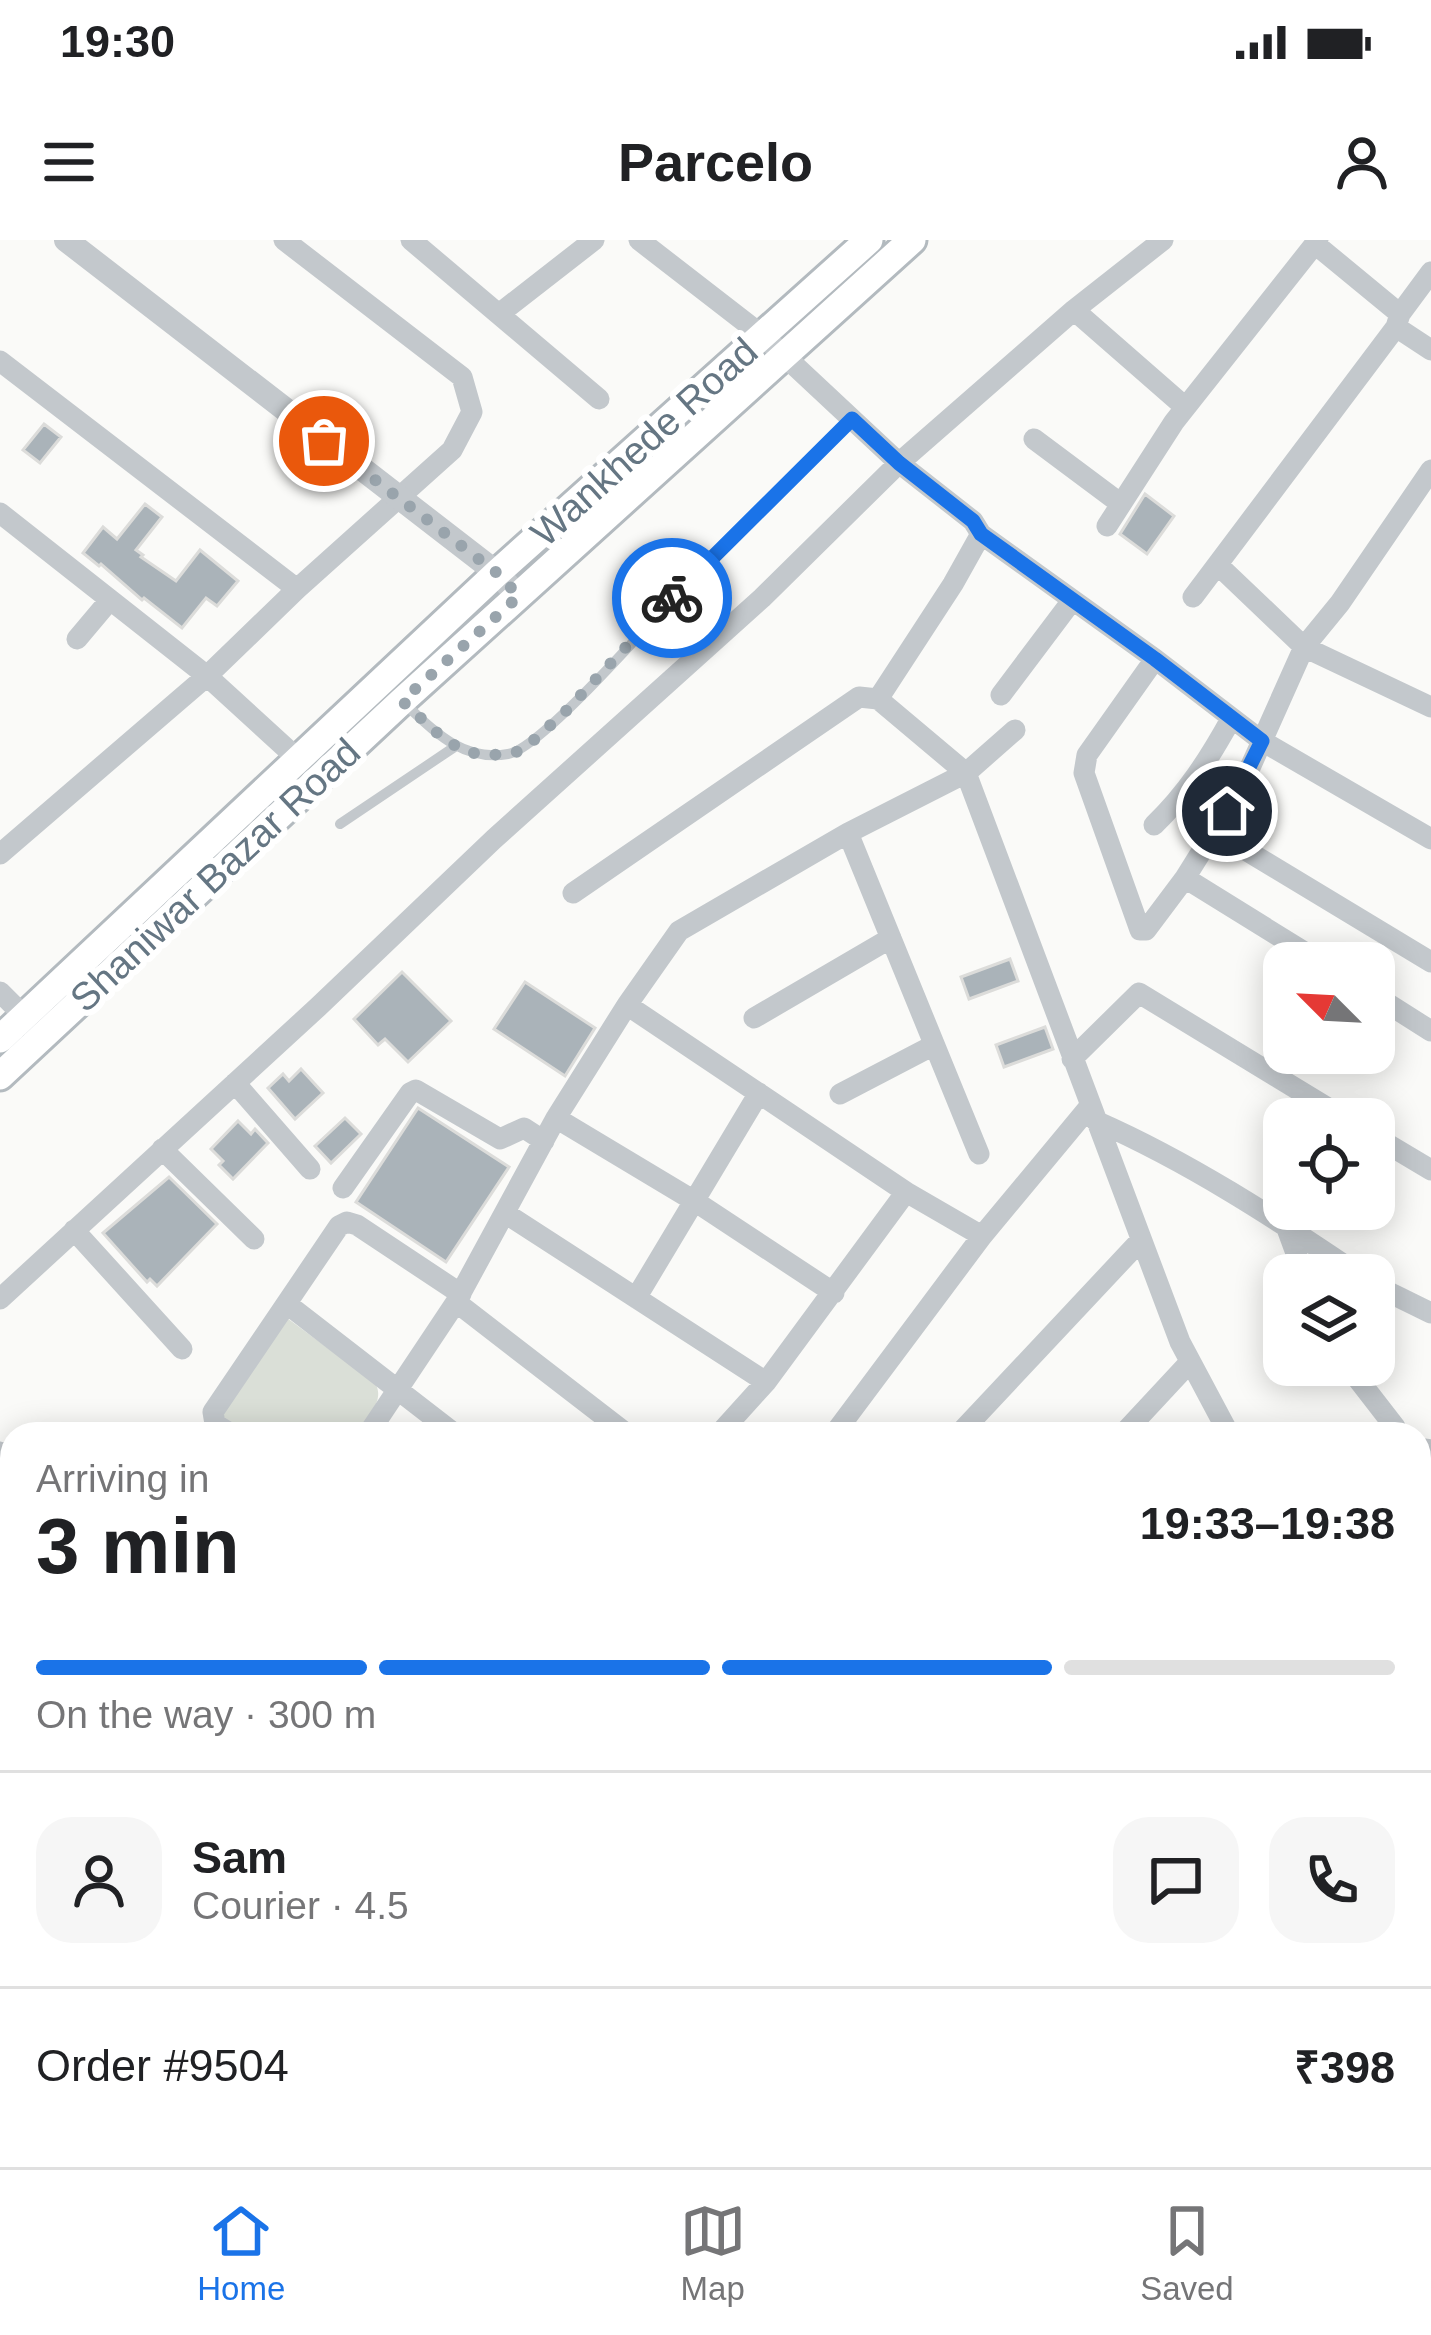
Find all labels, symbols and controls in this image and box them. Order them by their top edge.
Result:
text: 19:30 [60,16,175,67]
icon: menu [36,129,102,195]
icon: person [1329,129,1395,195]
text: Parcelo [618,132,813,192]
street label: Wankhede Road [522,329,766,555]
pin [273,390,375,492]
icon: bag [291,408,357,474]
courier [612,538,732,658]
icon: bike [639,565,705,631]
street label: Shaniwar Bazar Road [62,730,368,1020]
pin [1176,760,1278,862]
icon: home [1194,778,1260,844]
north arrow [1263,942,1395,1074]
map controls [1263,942,1395,1386]
button: locate [1263,1098,1395,1230]
button: layers [1263,1254,1395,1386]
text: Arriving in [36,1457,209,1500]
text: 19:33–19:38 [1140,1498,1395,1549]
text: 3 min [36,1502,240,1590]
text: On the way · 300 m [36,1693,376,1736]
button: person [36,1817,162,1943]
button: chat [1113,1817,1239,1943]
button: phone [1269,1817,1395,1943]
text: Sam [192,1832,287,1883]
text: Courier · 4.5 [192,1884,409,1927]
text: Order #9504 [36,2040,289,2091]
text: ₹398 [1294,2042,1395,2093]
tab: Home [197,2198,285,2308]
tab: Map [680,2198,746,2308]
tab: Saved [1140,2198,1234,2308]

